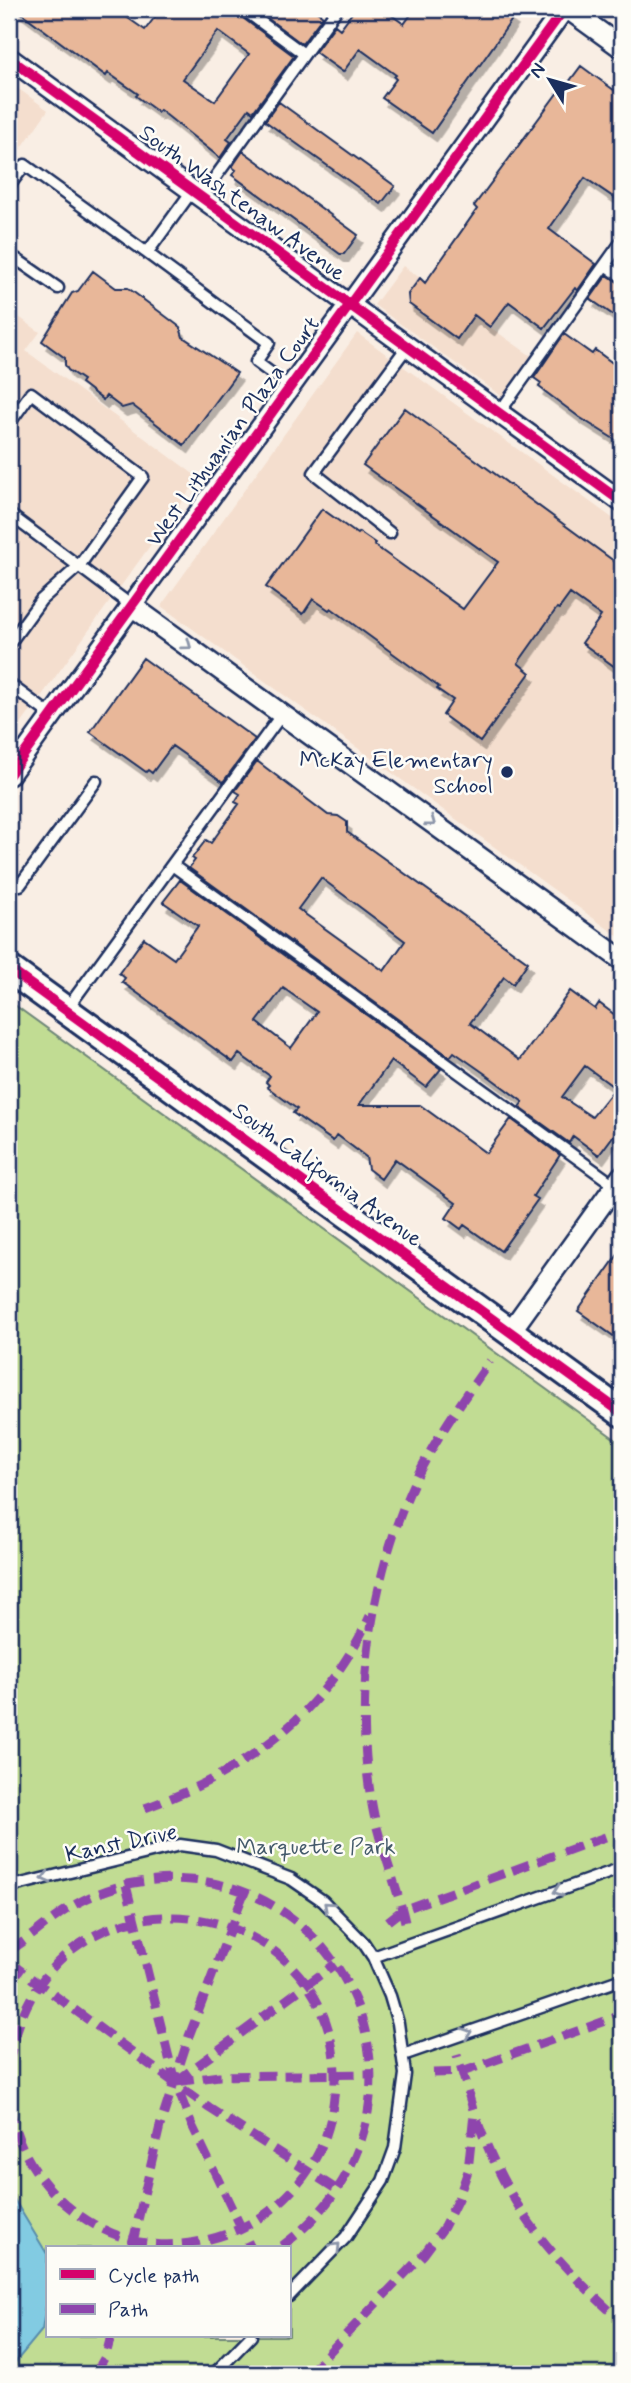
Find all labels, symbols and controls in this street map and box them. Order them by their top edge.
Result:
north arrow [516,46,586,116]
text: N [524,58,551,83]
street label: South Washtenaw Avenue [132,118,351,289]
street label: West Lithuanian Plaza Court [140,311,327,553]
one-way arrow [179,637,192,650]
place label: McKay Elementary School [299,746,493,802]
marker: McKay Elementary School [499,764,515,780]
one-way arrow [423,814,436,826]
street label: South California Avenue [225,1097,428,1256]
street label: Kanst Drive [63,1817,180,1870]
park label: Marquette Park [236,1833,396,1863]
one-way arrow [40,1870,52,1884]
one-way arrow [552,1883,565,1897]
one-way arrow [323,1902,336,1915]
one-way arrow [461,2027,473,2041]
one-way arrow [328,2242,341,2255]
legend [46,2246,290,2338]
text: Cycle path [108,2262,199,2290]
text: Path [108,2296,148,2324]

